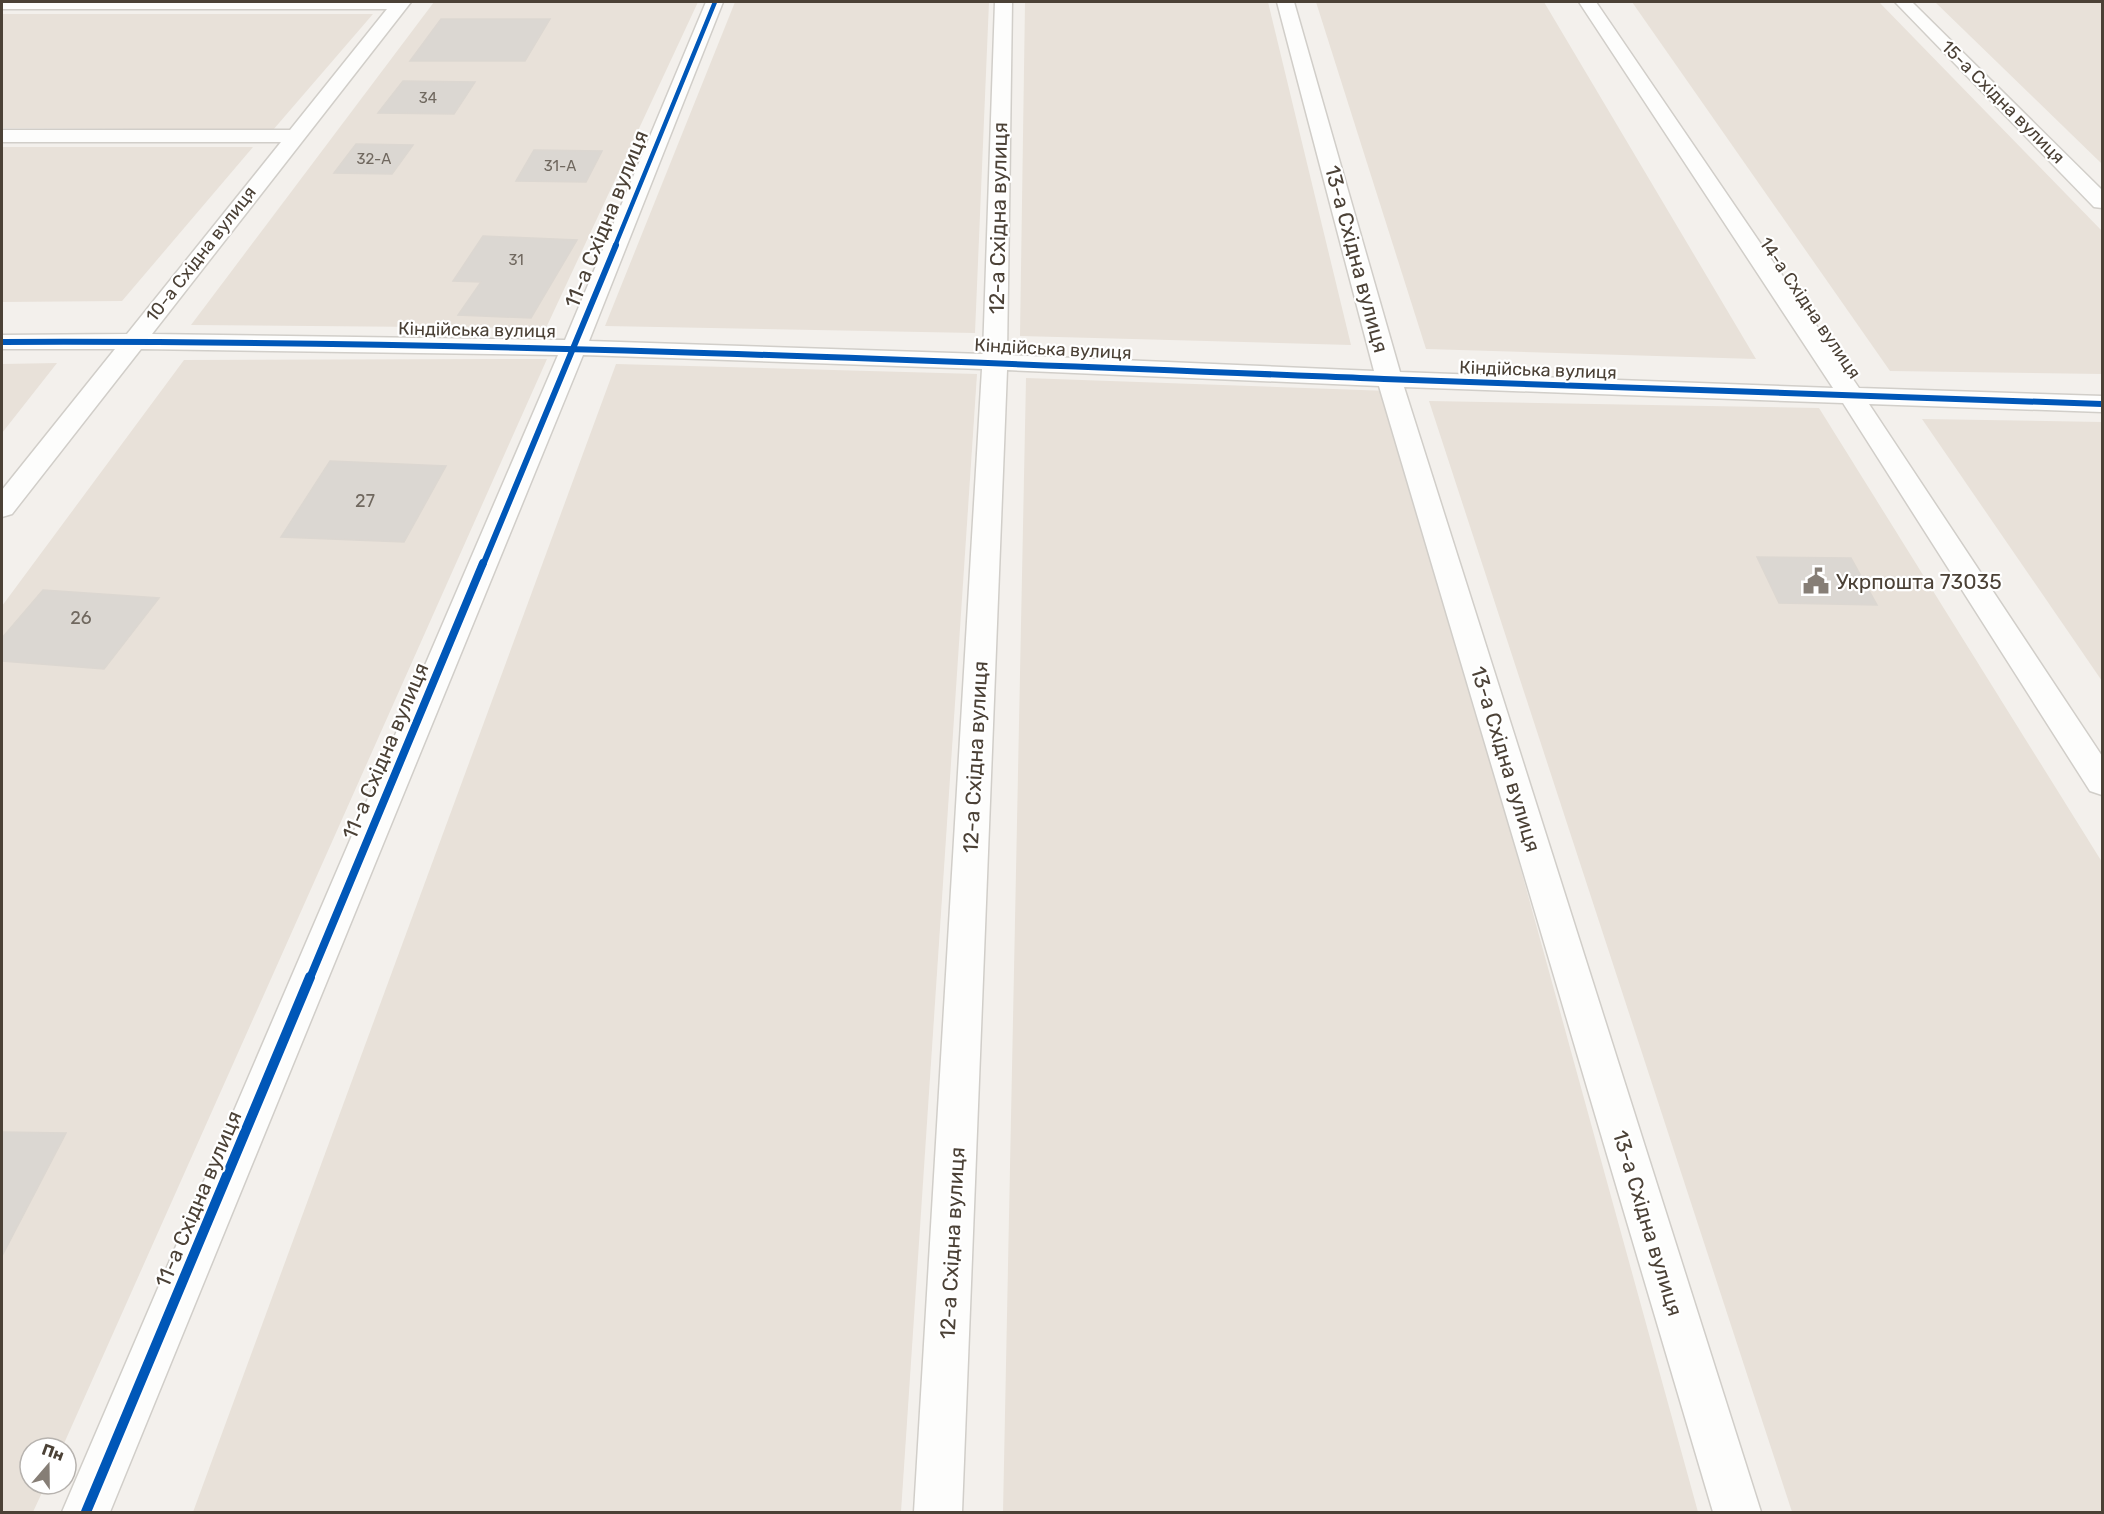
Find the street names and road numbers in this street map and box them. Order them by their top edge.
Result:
street label: 15-а Східна вулиця [1937,36,2069,168]
street label: 12-а Східна вулиця [984,122,1012,314]
street label: 11-а Східна вулиця [559,127,653,311]
street label: 13-а Східна вулиця [1320,163,1394,355]
street label: 10-а Східна вулиця [141,182,261,326]
street label: 14-а Східна вулиця [1755,233,1865,383]
street label: Кіндійська вулиця [398,318,556,342]
street label: Кіндійська вулиця [974,334,1132,364]
street label: Кіндійська вулиця [1459,356,1617,384]
street label: 11-а Східна вулиця [336,659,434,843]
street label: 12-а Східна вулиця [957,660,993,854]
street label: 13-а Східна вулиця [1466,663,1546,855]
street label: 11-а Східна вулиця [149,1107,247,1291]
street label: 13-а Східна вулиця [1608,1127,1688,1319]
street label: 12-а Східна вулиця [934,1146,970,1340]

